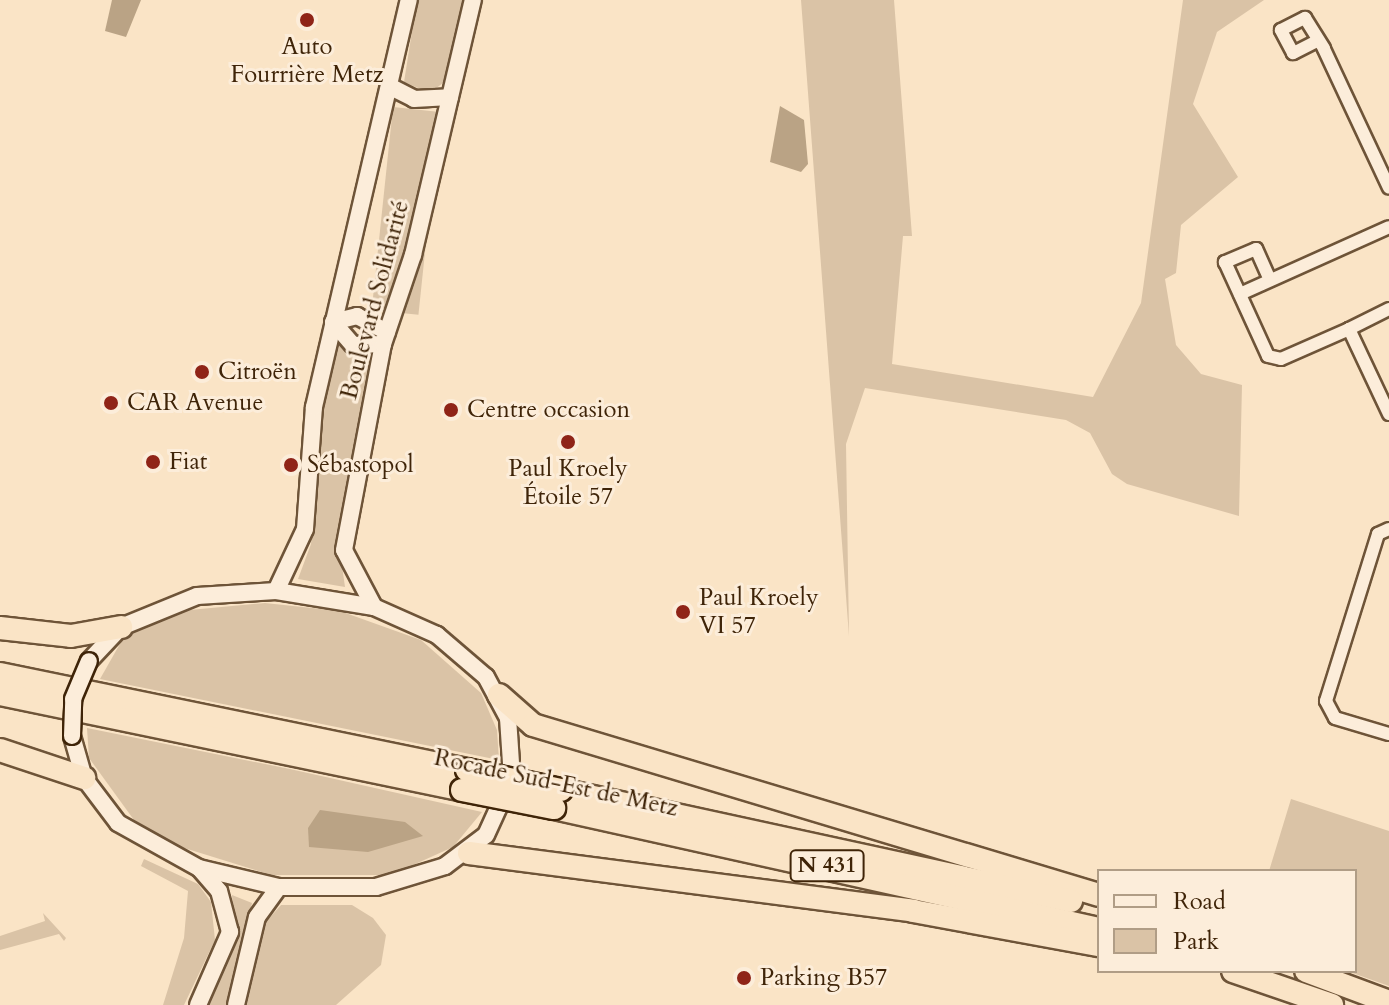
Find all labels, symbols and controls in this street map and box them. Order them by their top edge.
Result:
marker: Auto Fourrière Metz [298,11,316,29]
place label: Auto Fourrière Metz [231,33,383,89]
street label: Boulevard Solidarité [335,197,415,403]
place label: Citroën [218,358,297,386]
marker: Citroën [193,363,211,381]
place label: CAR Avenue [127,389,263,417]
marker: CAR Avenue [102,394,120,412]
place label: Centre occasion [467,396,630,424]
marker: Centre occasion [442,401,460,419]
marker: Paul Kroely Étoile 57 [559,433,577,451]
place label: Fiat [169,448,207,476]
place label: Sébastopol [307,451,414,479]
marker: Fiat [144,453,162,471]
place label: Paul Kroely Étoile 57 [508,455,628,511]
marker: Sébastopol [282,456,300,474]
place label: Paul Kroely VI 57 [699,584,819,640]
marker: Paul Kroely VI 57 [674,603,692,621]
street label: Rocade Sud-Est de Metz [431,743,681,823]
road number: N 431 [789,848,865,884]
legend [1097,869,1357,973]
text: Road [1173,885,1226,918]
text: Park [1173,925,1219,958]
place label: Parking B57 [760,964,887,992]
marker: Parking B57 [735,969,753,987]

